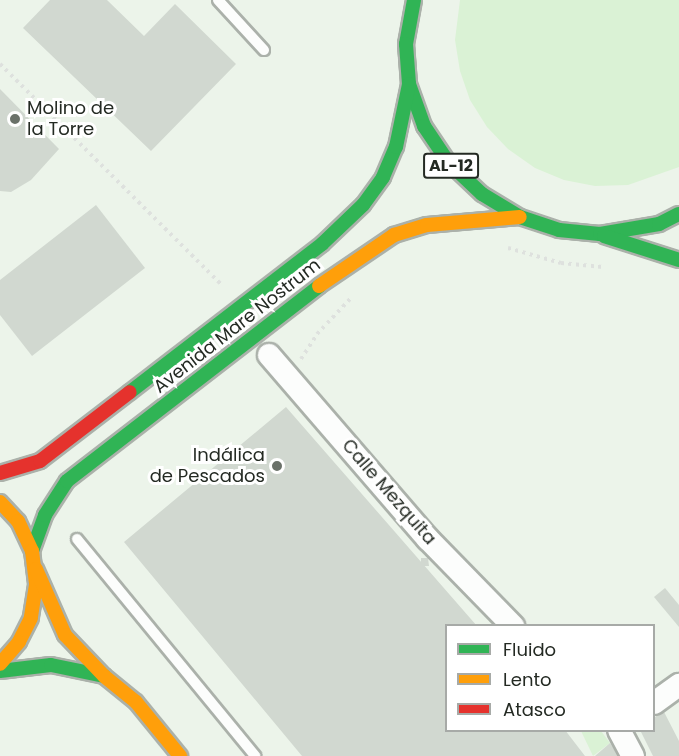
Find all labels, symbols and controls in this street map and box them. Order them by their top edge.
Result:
place label: Molino de la Torre [27,98,114,140]
marker: Molino de la Torre [8,112,22,126]
road number: AL-12 [422,153,480,179]
street label: Avenida Mare Nostrum [149,254,325,398]
street label: Calle Mezquita [337,435,441,549]
place label: Indálica de Pescados [150,445,265,488]
marker: Indálica de Pescados [270,459,284,473]
legend [445,624,655,732]
text: Fluido [503,637,556,662]
text: Lento [503,667,552,692]
text: Atasco [503,697,566,722]

